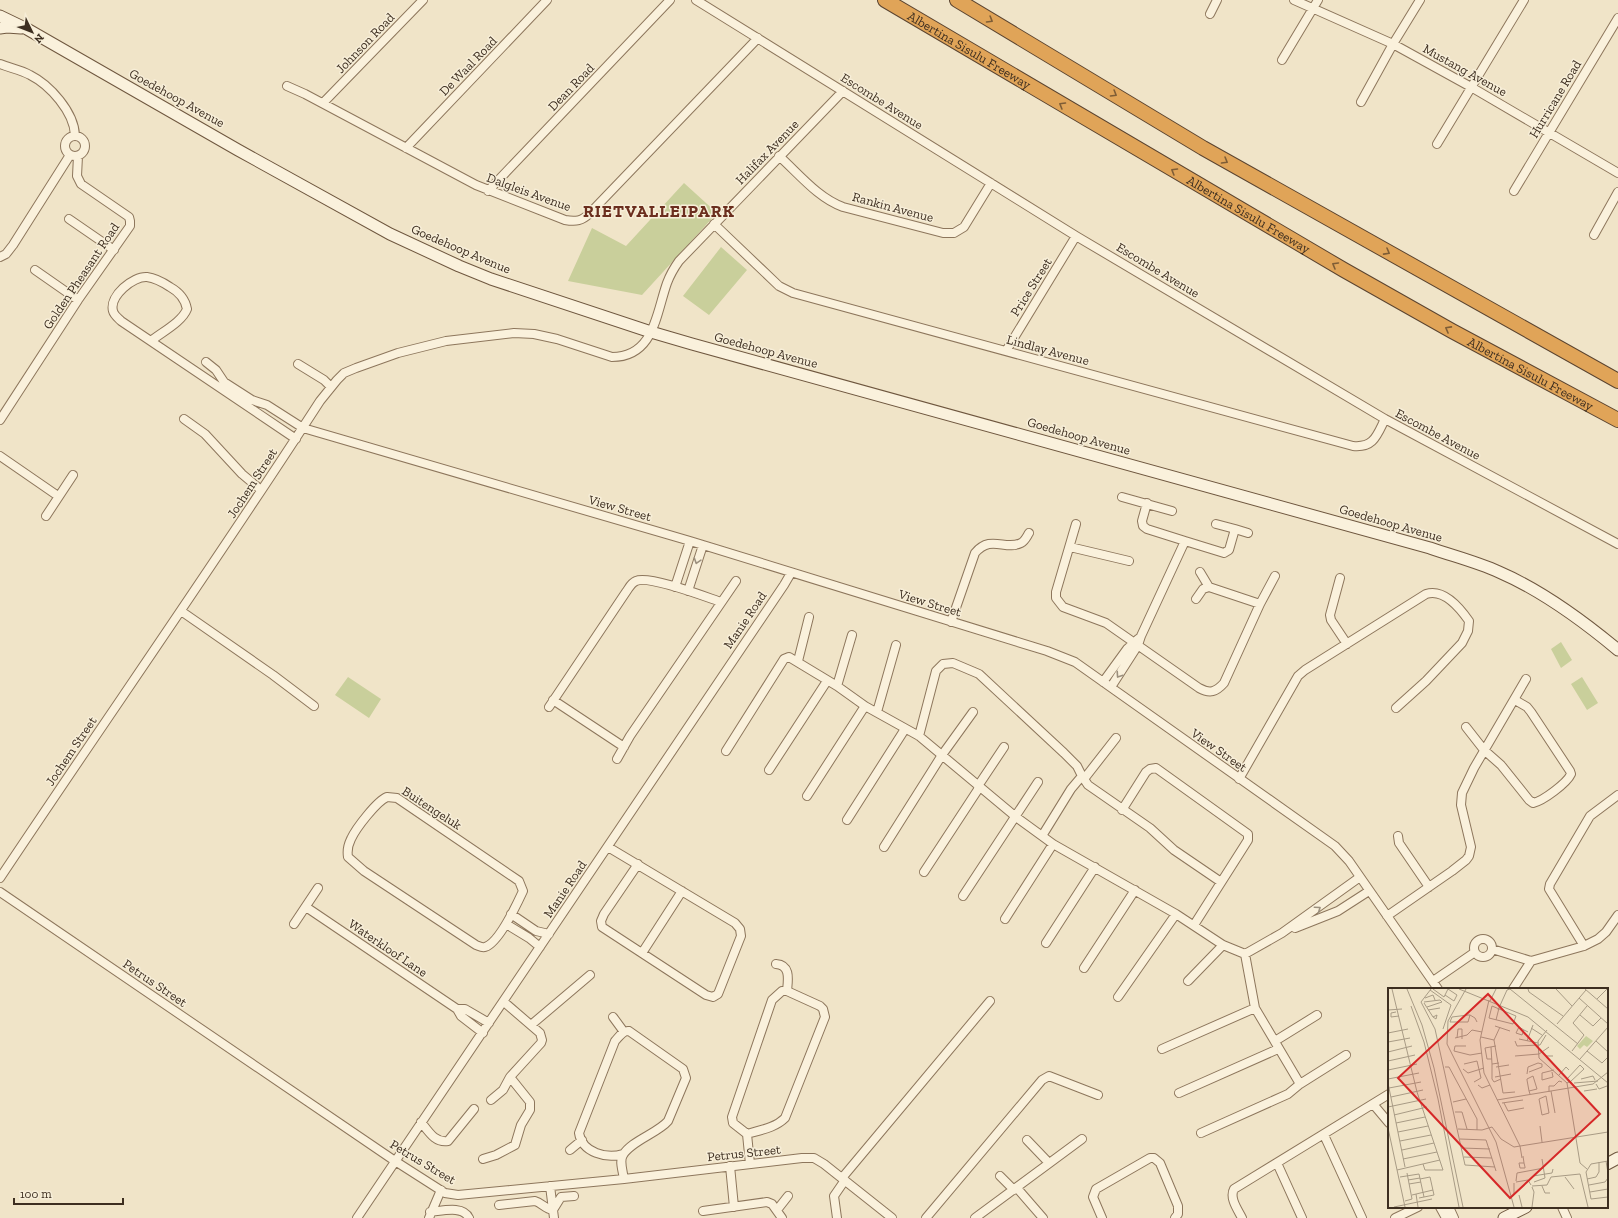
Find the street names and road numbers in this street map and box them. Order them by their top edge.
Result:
street label: Albertina Sisulu Freeway [905,8,1034,92]
street label: Johnson Road [333,10,397,76]
street label: De Waal Road [436,33,500,99]
street label: Mustang Avenue [1420,41,1510,99]
street label: Hurricane Road [1526,57,1584,141]
street label: Dean Road [545,60,597,114]
street label: Goedehoop Avenue [127,66,227,130]
street label: Escombe Avenue [838,70,926,132]
street label: Halifax Avenue [732,117,802,187]
street label: Dalgleis Avenue [485,170,573,214]
street label: Albertina Sisulu Freeway [1184,172,1313,256]
street label: Rankin Avenue [851,189,935,225]
street label: Golden Pheasant Road [40,220,122,332]
street label: Goedehoop Avenue [409,221,513,277]
street label: Escombe Avenue [1114,239,1202,301]
street label: Price Street [1007,255,1055,319]
street label: Goedehoop Avenue [713,329,819,371]
street label: Lindlay Avenue [1005,332,1091,368]
street label: Albertina Sisulu Freeway [1465,333,1597,413]
street label: Escombe Avenue [1393,405,1483,463]
street label: Goedehoop Avenue [1026,414,1132,458]
street label: Jochem Street [224,445,280,521]
street label: View Street [586,492,653,524]
street label: Goedehoop Avenue [1338,501,1444,545]
street label: View Street [896,586,963,620]
street label: Manie Road [720,589,770,651]
street label: Jochem Street [42,713,100,788]
street label: View Street [1187,725,1250,775]
street label: Buitengeluk [399,783,465,833]
street label: Manie Road [540,858,590,920]
street label: Waterkloof Lane [346,916,430,980]
street label: Petrus Street [120,956,190,1010]
street label: Petrus Street [388,1137,459,1188]
street label: Petrus Street [707,1142,782,1164]

